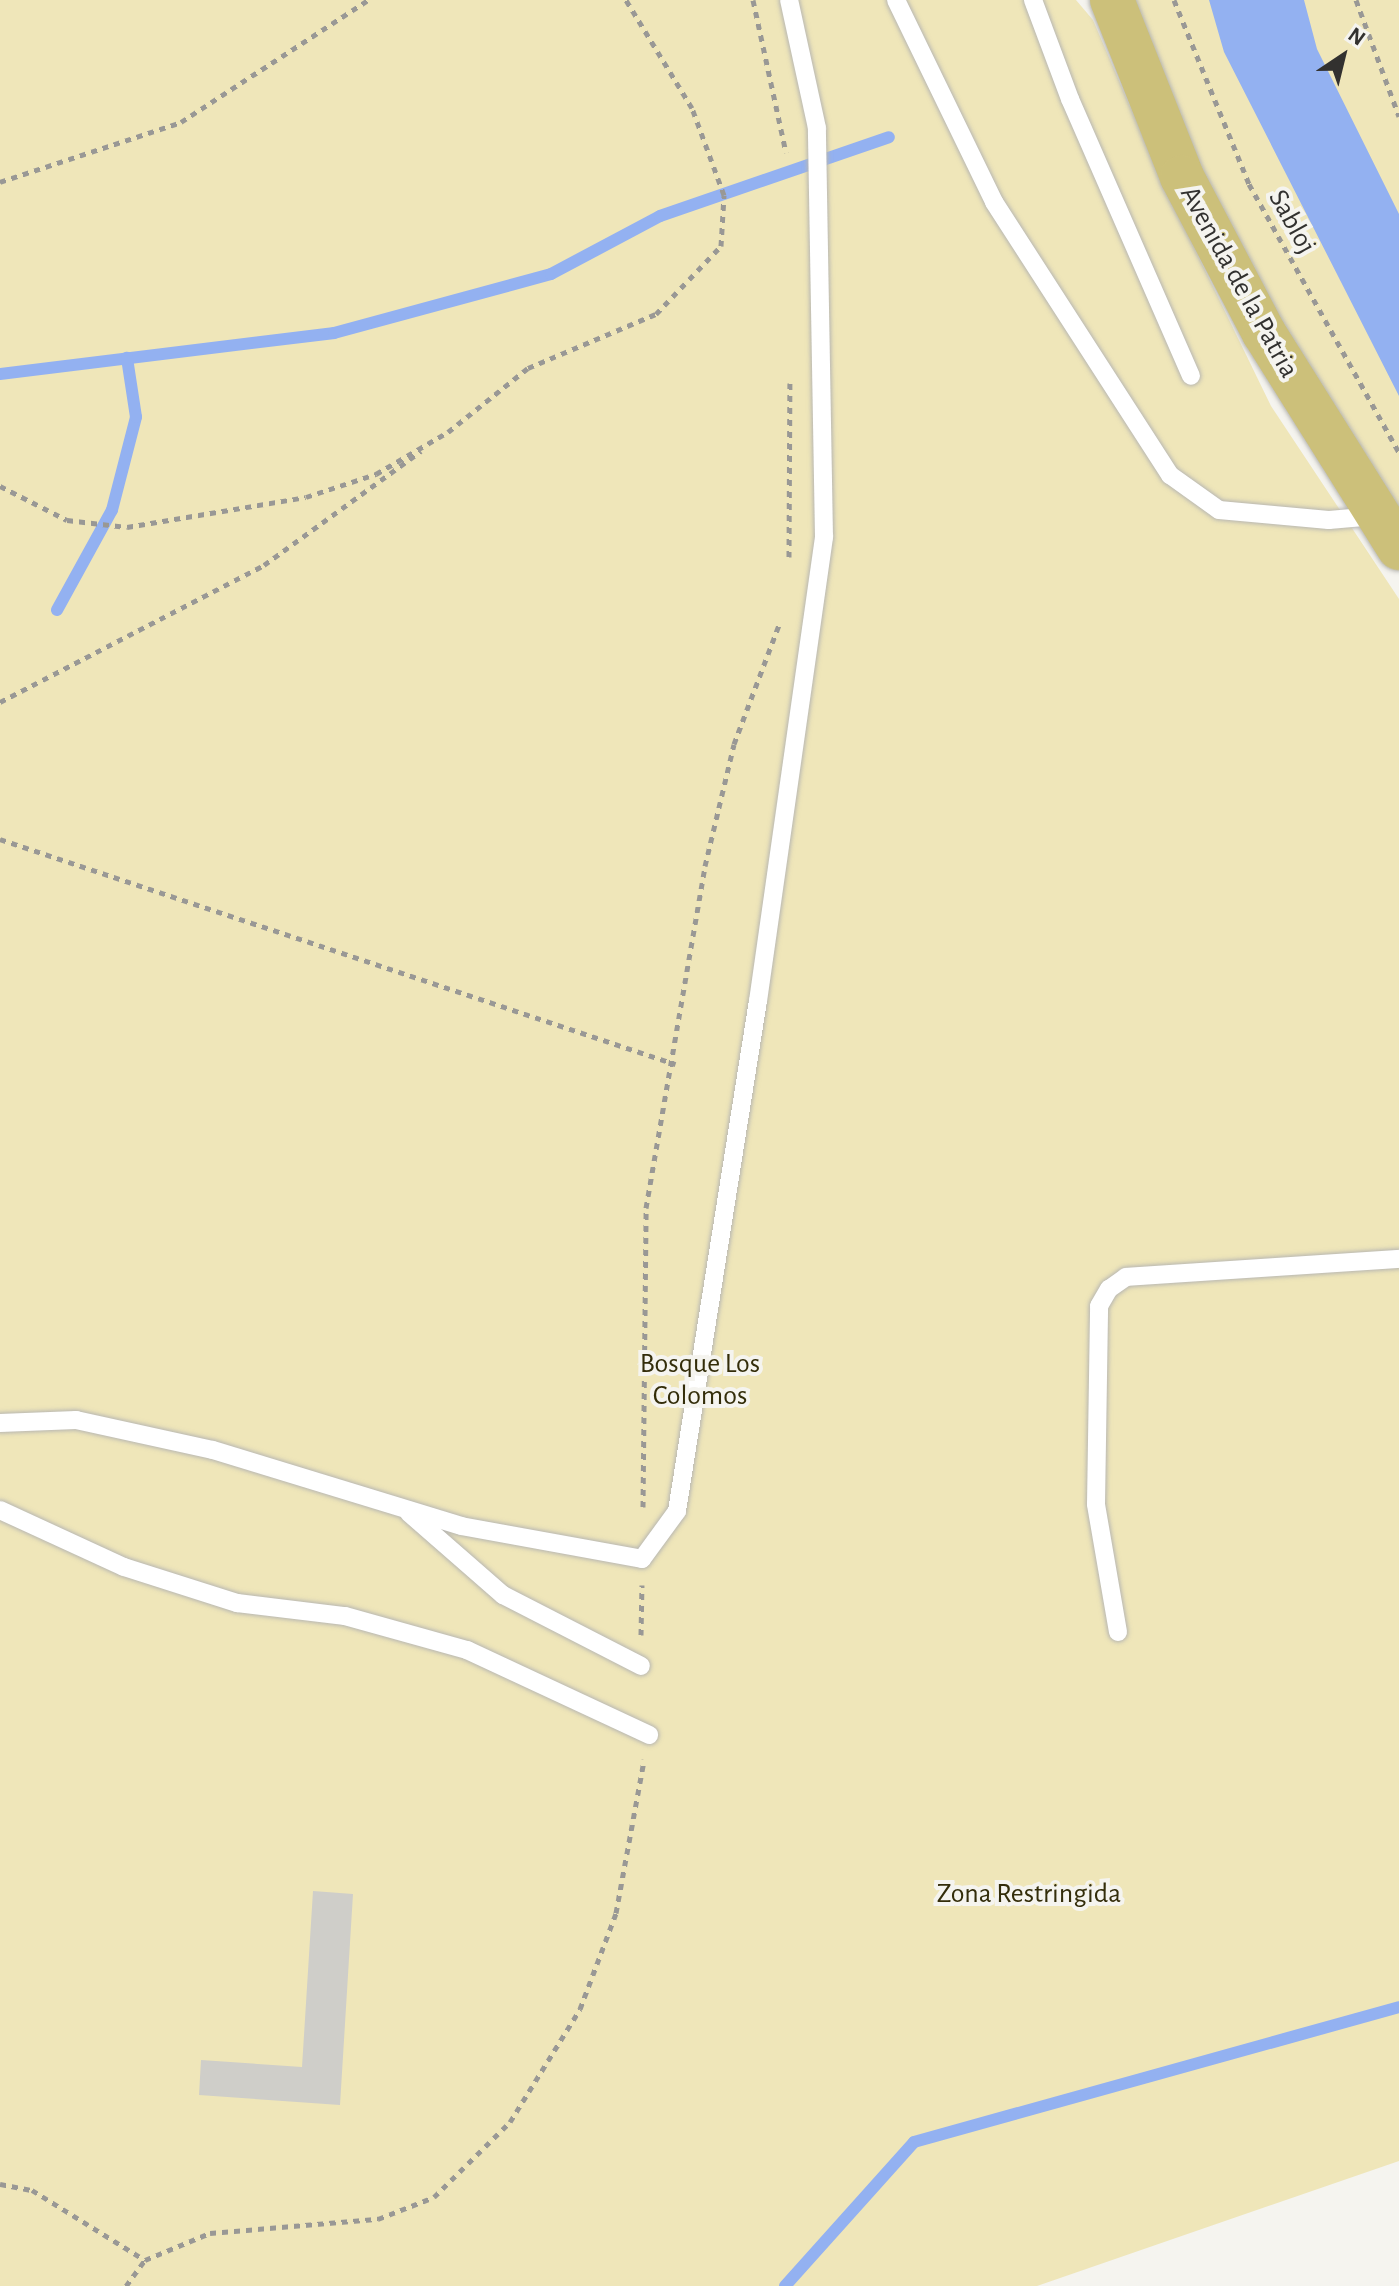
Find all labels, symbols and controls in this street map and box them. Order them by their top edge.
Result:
north arrow [1303,16,1383,96]
text: N [1344,23,1369,50]
street label: Avenida de la Patria [1172,180,1306,384]
street label: Sabloj [1261,184,1323,260]
park label: Bosque Los Colomos [640,1347,760,1413]
park label: Zona Restringida [937,1877,1121,1911]

